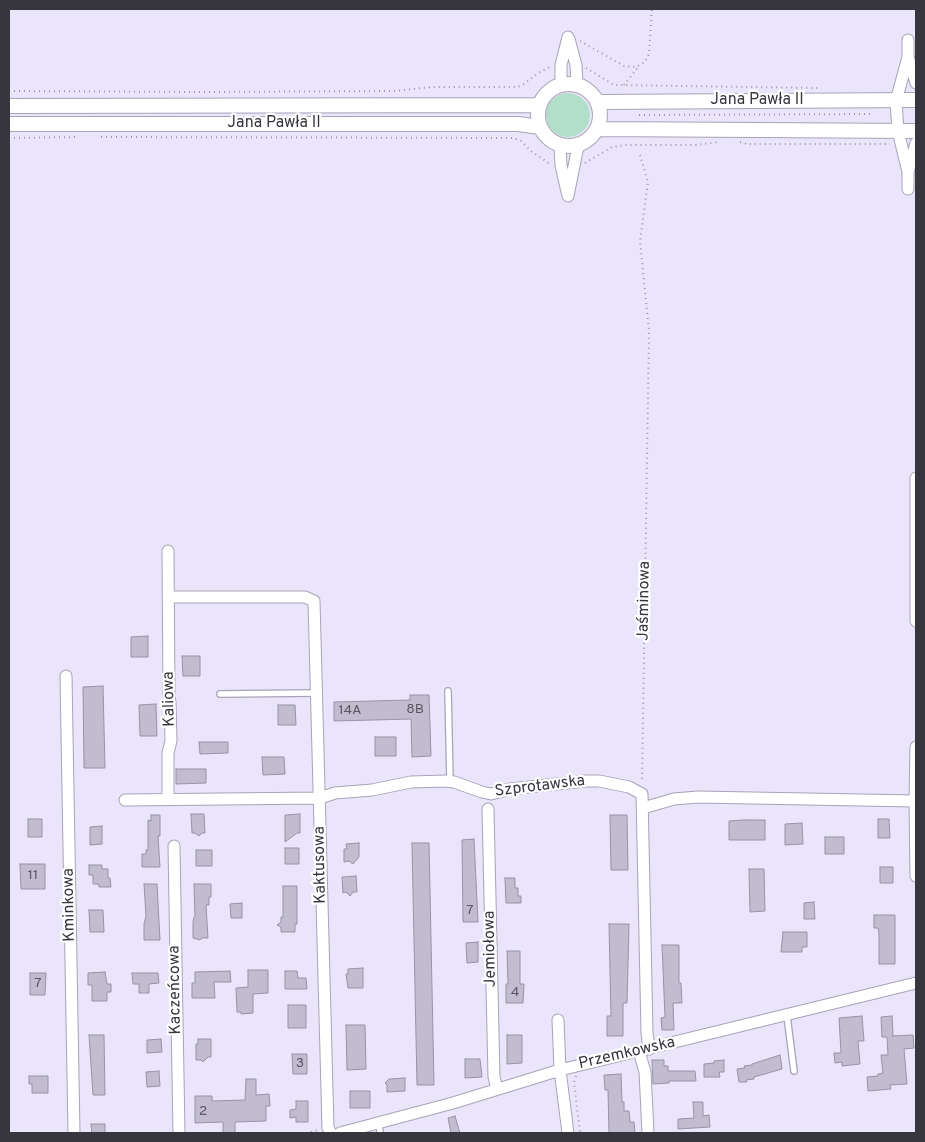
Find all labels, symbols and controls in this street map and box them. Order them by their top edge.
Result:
street label: Jana Pawła II [710,91,804,111]
street label: Jana Pawła II [227,114,321,134]
street label: Jaśminowa [635,561,655,641]
street label: Kaliowa [160,671,180,727]
house number: 8B [406,702,424,718]
house number: 14A [339,703,361,719]
street label: Szprotawska [494,772,586,802]
street label: Kaktusowa [311,826,331,904]
house number: 11 [28,868,38,884]
street label: Kminkowa [60,868,80,942]
house number: 7 [466,903,474,919]
street label: Jemiołowa [481,910,501,988]
street label: Kaczeńcowa [166,945,186,1035]
house number: 7 [34,976,42,992]
house number: 4 [511,985,519,1001]
street label: Przemkowska [577,1034,677,1074]
house number: 3 [296,1056,304,1072]
house number: 2 [199,1104,207,1120]

